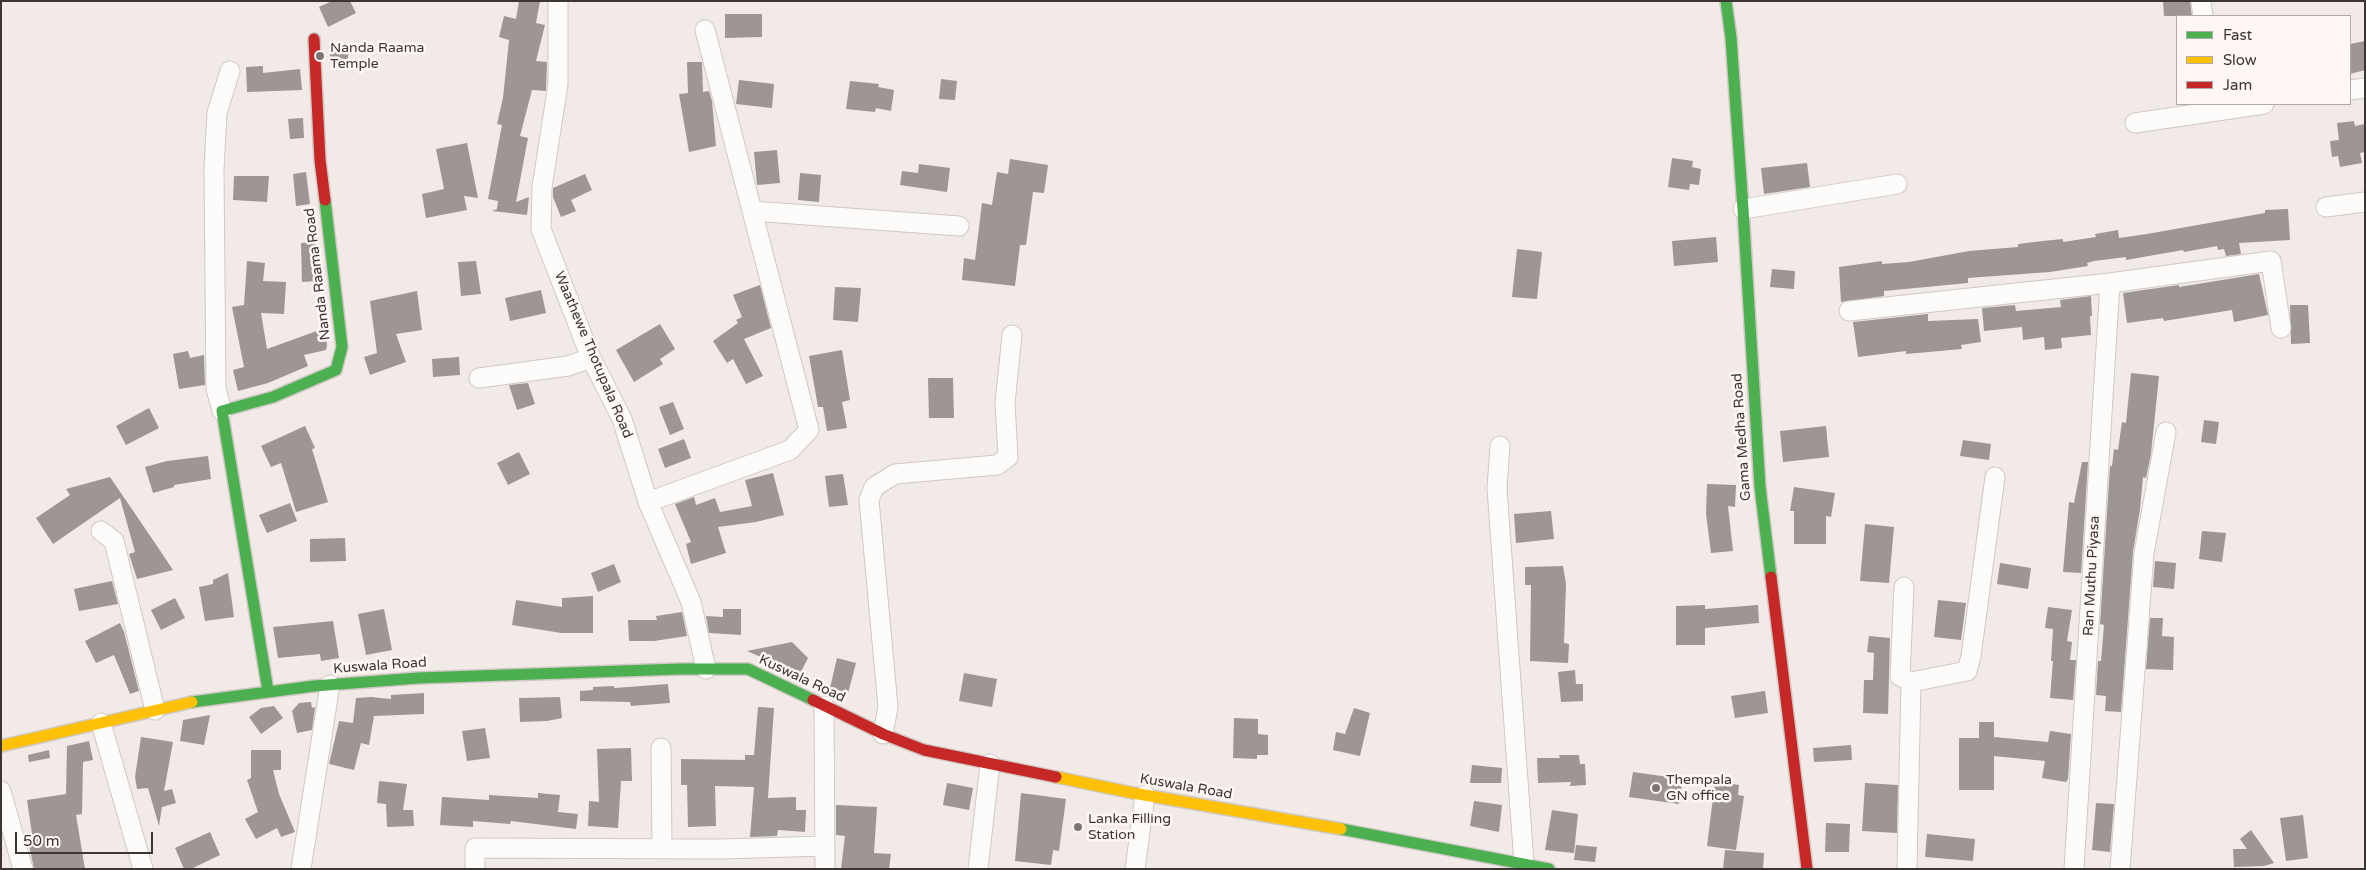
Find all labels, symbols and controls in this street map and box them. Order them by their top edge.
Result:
legend [2176,15,2351,105]
text: Fast [2223,26,2252,44]
place label: Nanda Raama Temple [330,40,424,72]
marker: Nanda Raama Temple [314,50,326,62]
text: Slow [2223,51,2257,69]
text: Jam [2223,76,2252,94]
street label: Nanda Raama Road [302,207,334,341]
street label: Waathewe Thotupala Road [550,269,636,441]
street label: Gama Medha Road [1729,373,1755,501]
street label: Ran Muthu Piyasa [2080,515,2104,637]
street label: Kuswala Road [756,652,848,706]
street label: Kuswala Road [333,654,427,678]
street label: Kuswala Road [1138,771,1234,803]
place label: Thempala GN office [1666,772,1732,804]
marker: Thempala GN office [1650,782,1662,794]
place label: Lanka Filling Station [1088,811,1171,844]
marker: Lanka Filling Station [1072,821,1084,833]
scale bar [18,822,155,854]
text: 50 m [23,832,60,850]

